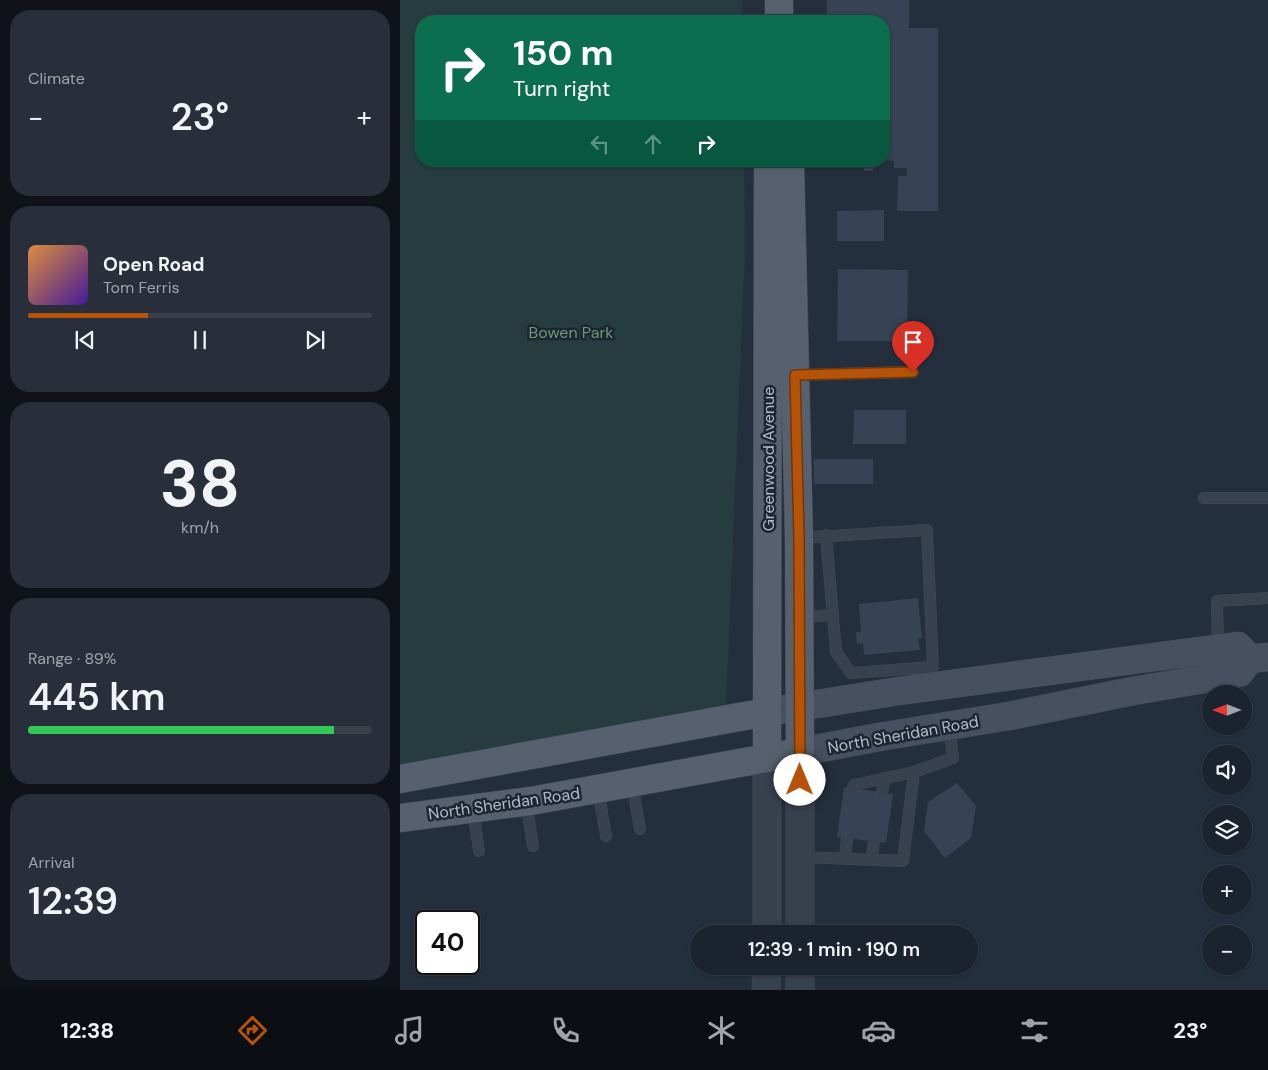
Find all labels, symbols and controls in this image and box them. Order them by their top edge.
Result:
text: 150 m [513,30,613,76]
icon: right [430,35,495,100]
text: Climate [28,68,85,89]
text: Turn right [513,74,610,103]
text: 23° [171,92,229,142]
text: − [28,99,43,136]
text: + [357,99,372,136]
icon: left [586,130,614,158]
icon: ahead [639,130,667,158]
icon: right [692,130,720,158]
text: Open Road [103,252,205,277]
text: Tom Ferris [103,277,180,298]
pin [892,321,934,372]
park label: Bowen Park [529,322,613,343]
icon: previous [71,326,99,354]
icon: pause [186,326,214,354]
icon: next [301,326,329,354]
icon: arrive [899,328,927,356]
street label: Greenwood Avenue [758,387,779,531]
text: 38 [160,442,240,526]
text: km/h [181,517,219,538]
text: Range · 89% [28,648,116,669]
text: 445 km [28,672,166,722]
north arrow [1202,685,1252,735]
map controls [1202,685,1252,975]
street label: North Sheridan Road [826,711,980,758]
button: sound [1202,745,1252,795]
position arrow [773,753,825,805]
street label: North Sheridan Road [427,782,581,825]
button: layers [1202,805,1252,855]
text: Arrival [28,852,75,873]
button: + [1202,865,1252,915]
text: 12:39 [28,876,118,926]
speed limit sign: 40 [415,910,480,975]
button: − [1202,925,1252,975]
text: 12:39 · 1 min · 190 m [748,937,920,962]
icon: directions [235,1013,270,1048]
icon: music [392,1013,427,1048]
icon: phone [548,1013,583,1048]
icon: climate [704,1013,739,1048]
icon: car [861,1013,896,1048]
icon: filters [1017,1013,1052,1048]
text: 12:38 [61,1016,114,1045]
text: 23° [1173,1016,1207,1045]

